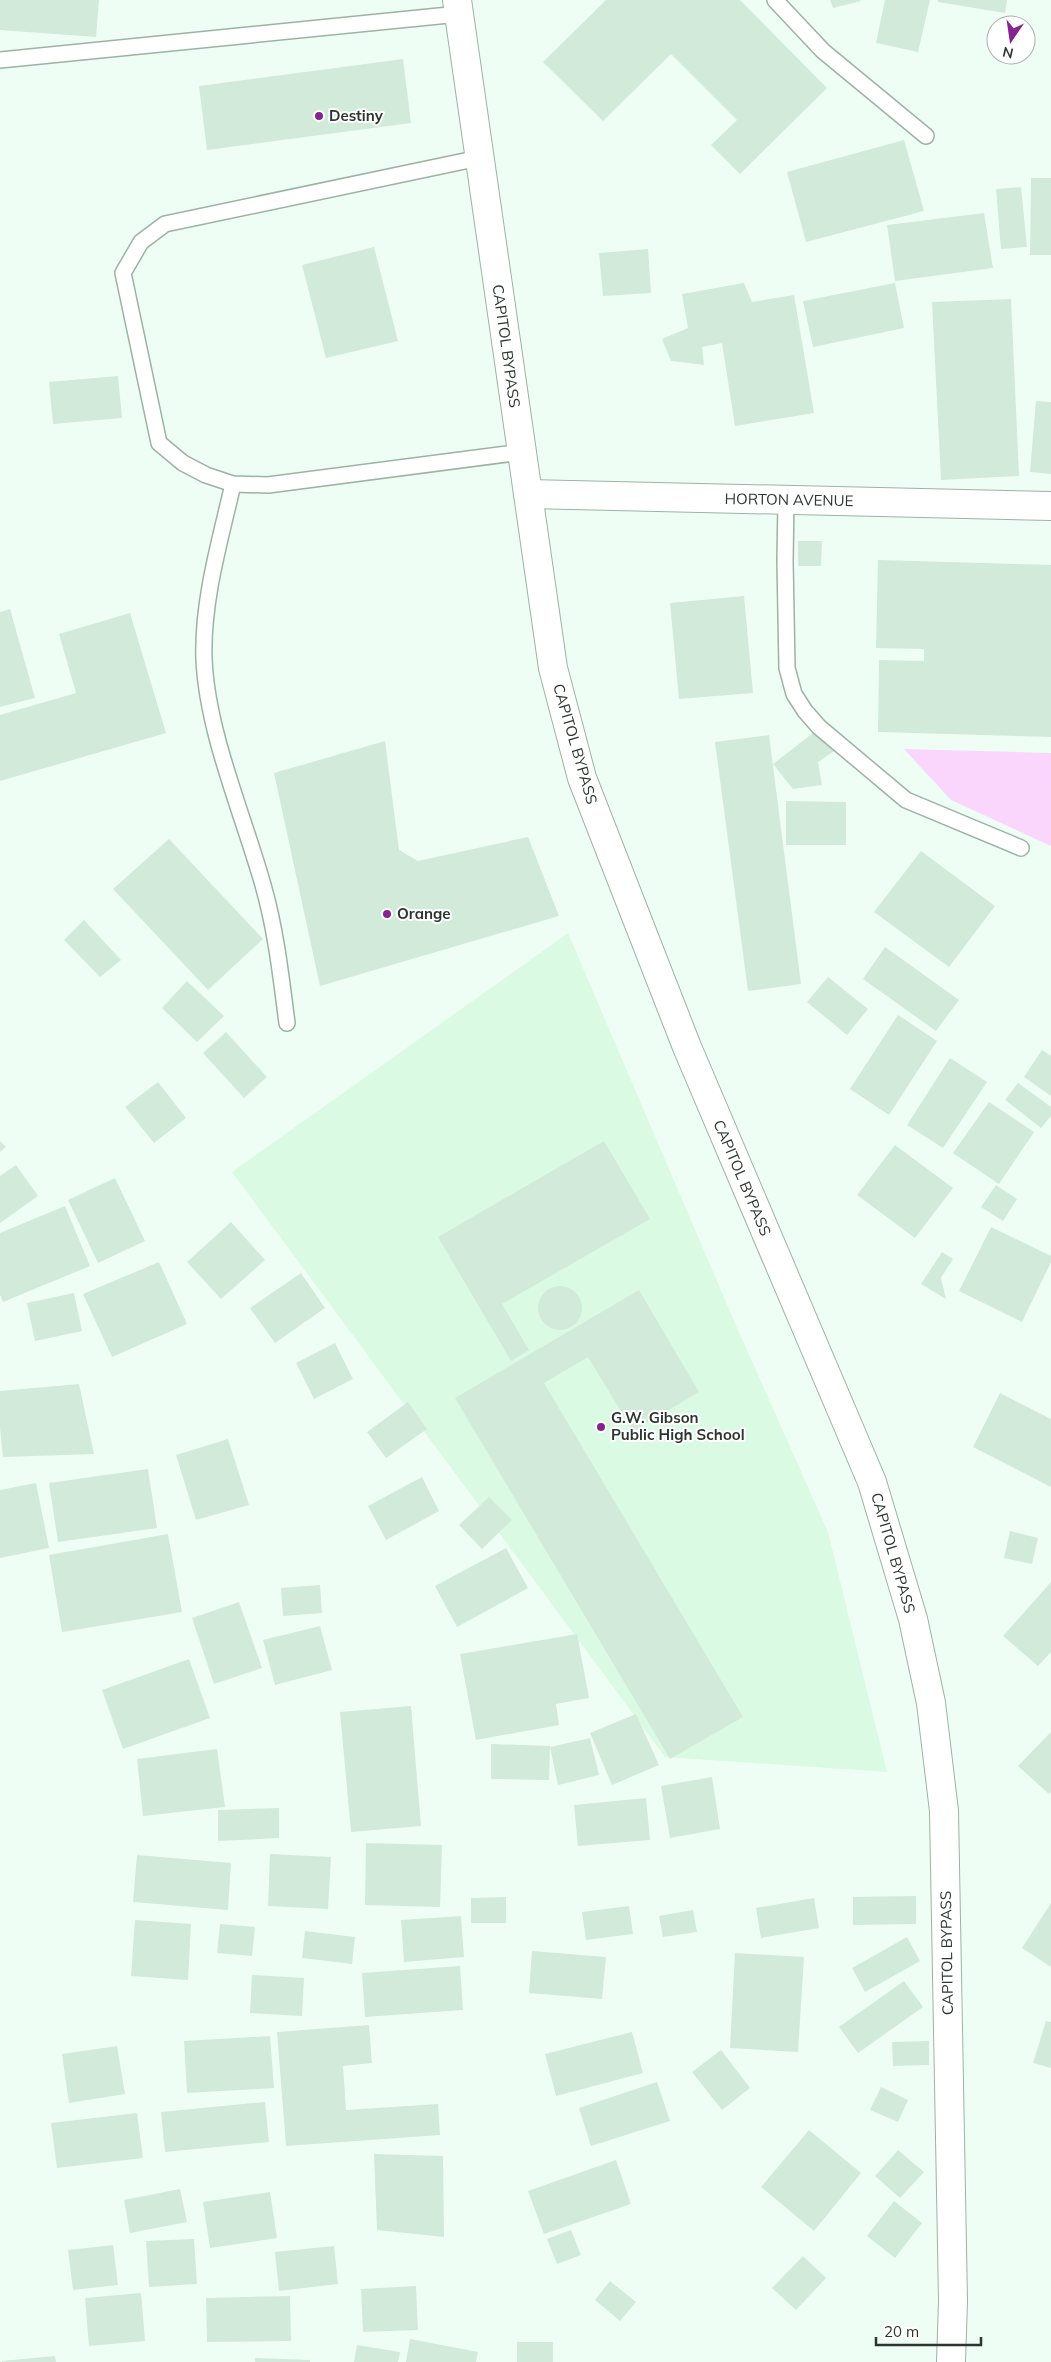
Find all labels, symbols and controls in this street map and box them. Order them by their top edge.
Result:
north arrow [986,15,1036,65]
text: N [1001,43,1015,63]
place label: Destiny [329,106,384,125]
marker: Destiny [313,110,325,122]
street label: CAPITOL BYPASS [488,283,525,409]
street label: HORTON AVENUE [724,489,854,510]
street label: CAPITOL BYPASS [549,681,602,806]
place label: Orange [397,904,451,923]
marker: Orange [381,908,393,920]
street label: CAPITOL BYPASS [709,1117,776,1239]
place label: G.W. Gibson Public High School [611,1408,745,1444]
marker: G.W. Gibson Public High School [595,1421,607,1433]
street label: CAPITOL BYPASS [867,1490,920,1615]
street label: CAPITOL BYPASS [936,1891,957,2015]
scale bar [876,2314,981,2346]
text: 20 m [884,2322,919,2341]

